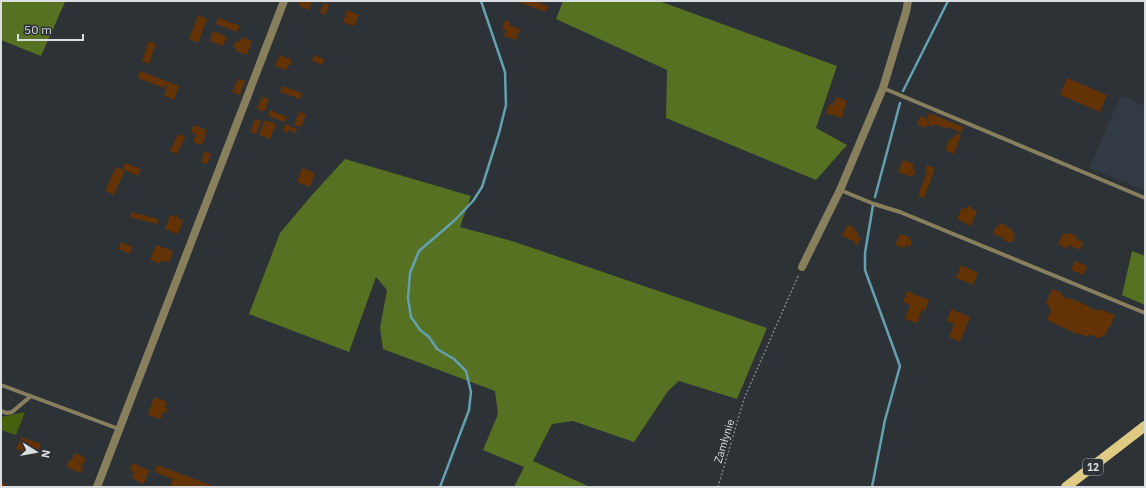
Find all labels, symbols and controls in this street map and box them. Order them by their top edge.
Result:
scale bar [18,16,83,42]
text: 50 m [24,22,52,37]
street label: Zamłynie [711,417,737,465]
north arrow [16,432,56,472]
text: N [38,449,53,459]
road number: 12 [1083,459,1103,475]

